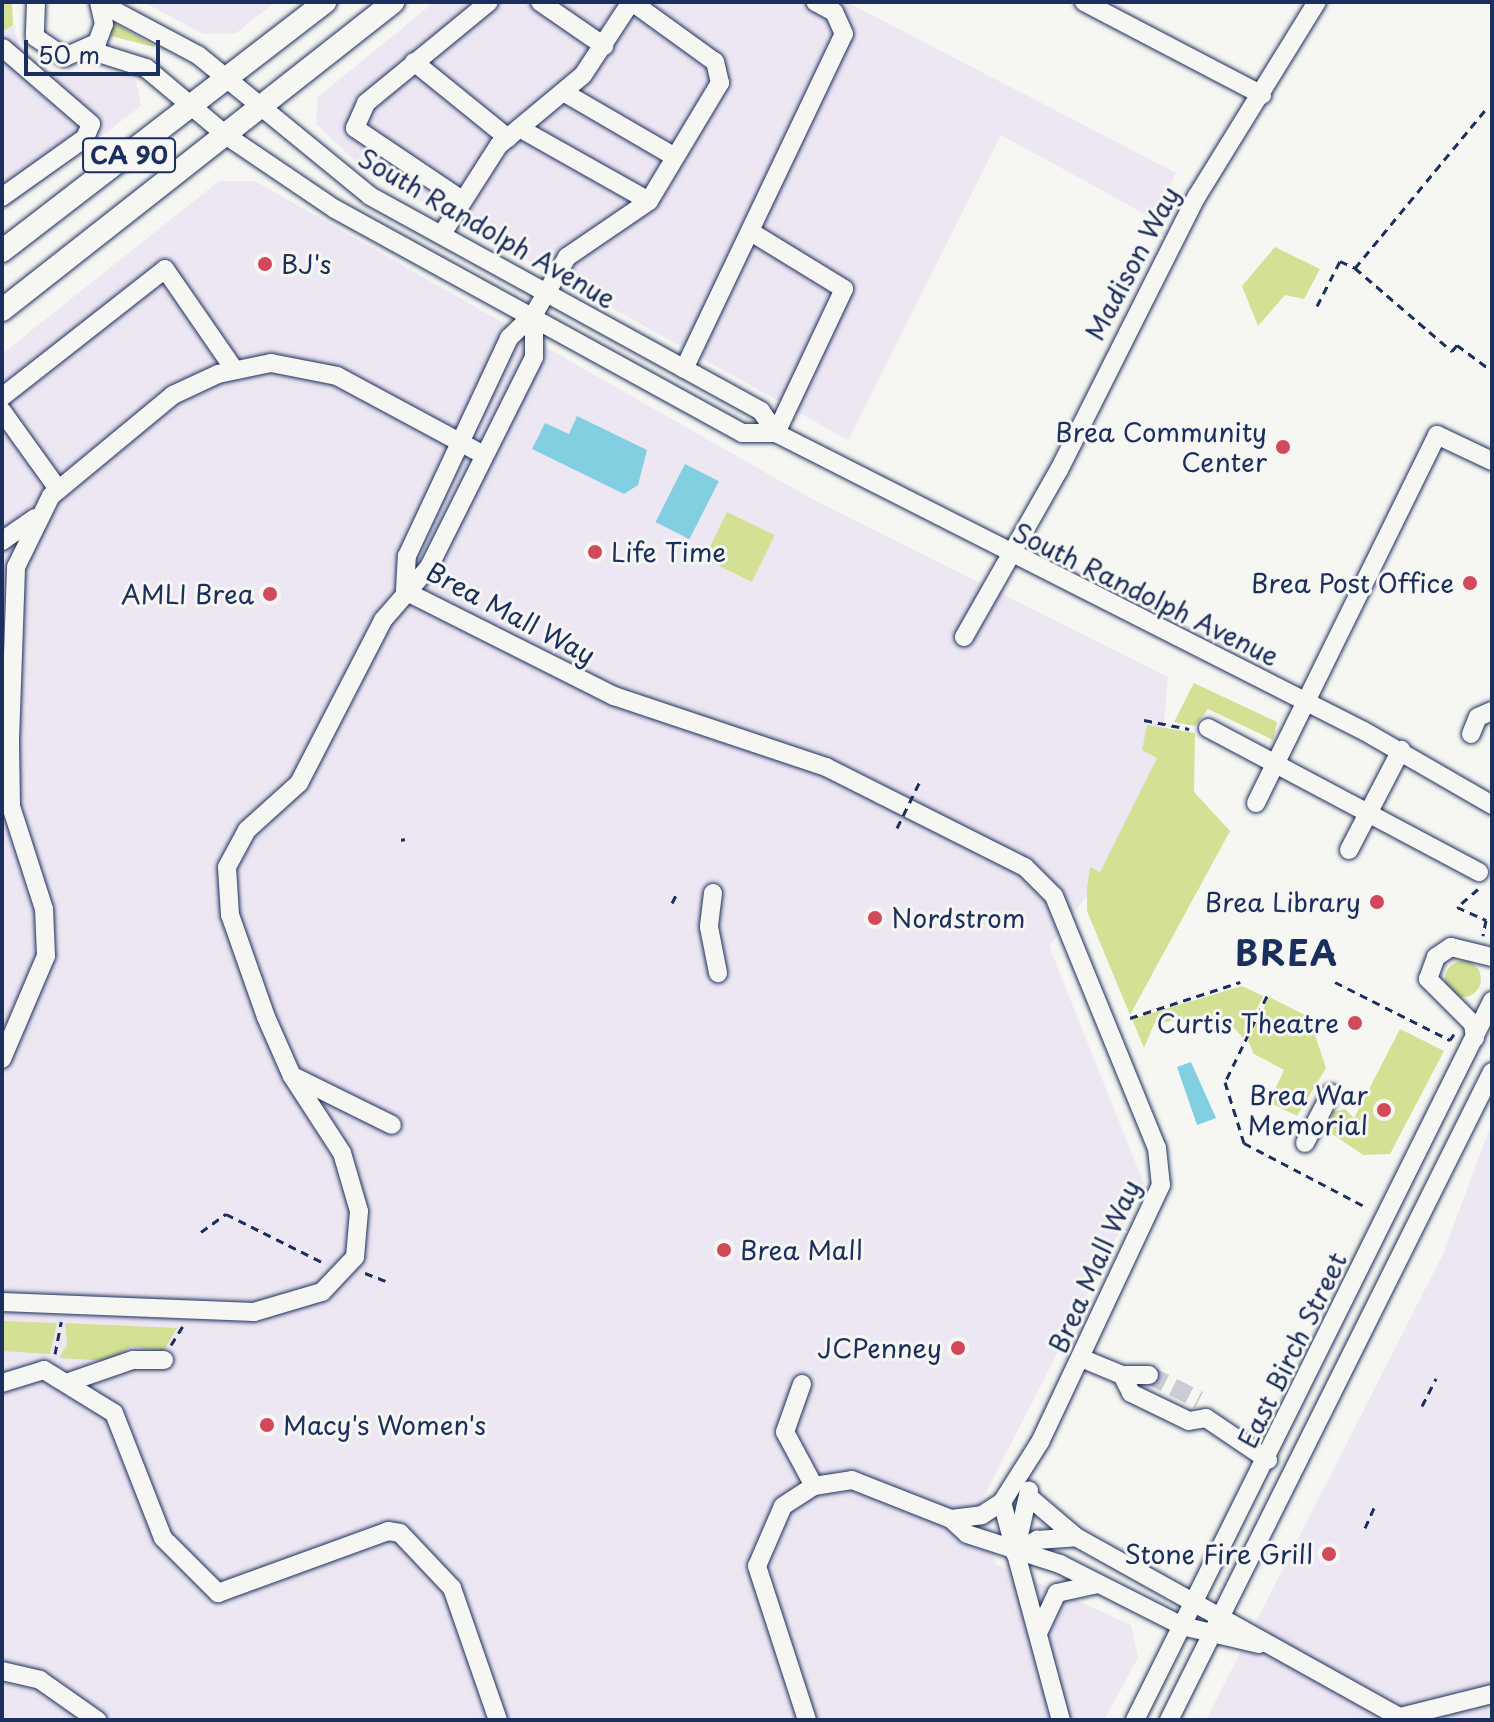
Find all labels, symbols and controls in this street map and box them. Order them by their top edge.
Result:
scale bar [28,24,164,74]
text: 50 m [38,36,100,72]
road number: CA 90 [81,135,177,175]
street label: South Randolph Avenue [352,141,622,315]
street label: Madison Way [1079,181,1185,345]
place label: BJ's [281,248,331,280]
marker: BJ's [256,255,274,273]
place label: Brea Community Center [1055,416,1267,478]
marker: Brea Community Center [1274,438,1292,456]
street label: South Randolph Avenue [1007,515,1285,673]
place label: Life Time [611,536,726,568]
marker: Life Time [586,543,604,561]
street label: Brea Mall Way [421,555,601,671]
place label: Brea Post Office [1251,567,1454,599]
marker: Brea Post Office [1461,574,1479,592]
place label: AMLI Brea [120,578,254,610]
marker: AMLI Brea [261,585,279,603]
place label: Brea Library [1204,886,1361,918]
marker: Brea Library [1368,893,1386,911]
place label: Nordstrom [891,902,1025,934]
marker: Nordstrom [866,909,884,927]
district label: BREA [1234,933,1340,973]
place label: Curtis Theatre [1155,1007,1339,1039]
marker: Curtis Theatre [1346,1014,1364,1032]
place label: Brea War Memorial [1248,1079,1368,1140]
marker: Brea War Memorial [1375,1101,1393,1119]
street label: Brea Mall Way [1042,1174,1146,1358]
place label: Brea Mall [740,1234,863,1266]
marker: Brea Mall [715,1241,733,1259]
street label: East Birch Street [1231,1247,1353,1453]
place label: JCPenney [817,1332,942,1364]
marker: JCPenney [949,1339,967,1357]
place label: Macy's Women's [283,1409,487,1441]
marker: Macy's Women's [258,1416,276,1434]
place label: Stone Fire Grill [1124,1538,1313,1570]
marker: Stone Fire Grill [1320,1545,1338,1563]

